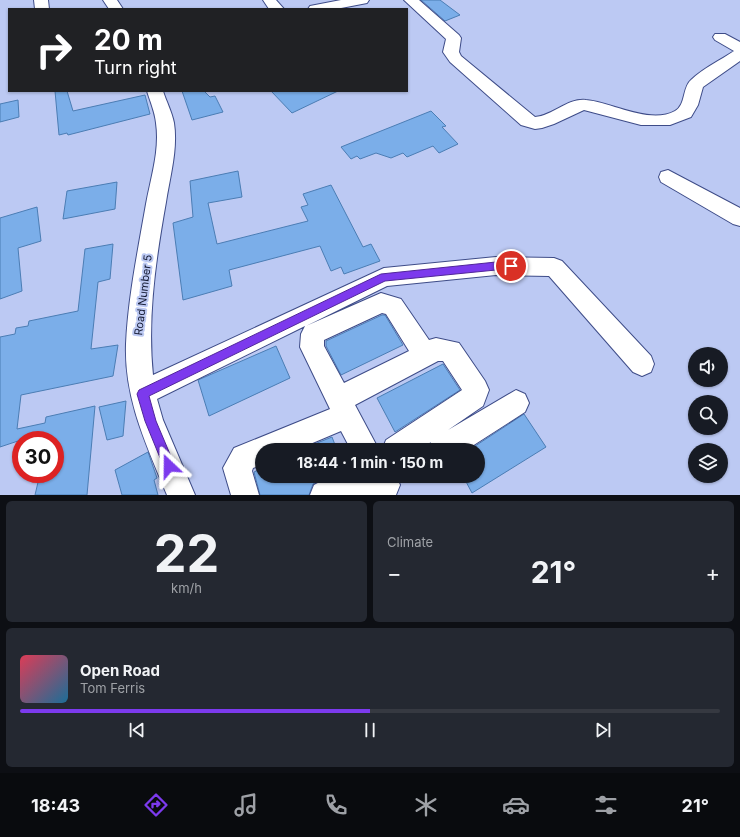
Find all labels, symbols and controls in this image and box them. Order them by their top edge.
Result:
text: 20 m [94,23,163,57]
icon: right [28,24,80,76]
text: Turn right [94,57,177,78]
pin [494,249,528,283]
street label: Road Number 5 [131,254,155,336]
icon: arrive [500,255,522,277]
map controls [688,347,728,483]
button: sound [688,347,728,387]
button: search [688,395,728,435]
speed limit sign: 30 [12,431,64,483]
button: layers [688,443,728,483]
position arrow [148,445,190,487]
text: 18:44 · 1 min · 150 m [297,453,443,472]
text: 22 [154,522,219,585]
text: Climate [387,534,433,550]
text: 21° [531,554,576,590]
text: − [387,560,402,586]
text: + [705,560,720,586]
text: km/h [171,580,202,596]
text: Open Road [80,661,160,680]
text: Tom Ferris [80,680,145,696]
icon: previous [126,719,148,741]
icon: pause [359,719,381,741]
icon: next [592,719,614,741]
icon: directions [142,791,170,819]
icon: music [232,791,260,819]
icon: phone [322,791,350,819]
icon: climate [412,791,440,819]
icon: car [502,791,530,819]
icon: filters [592,791,620,819]
text: 18:43 [31,795,80,816]
text: 21° [682,795,709,816]

